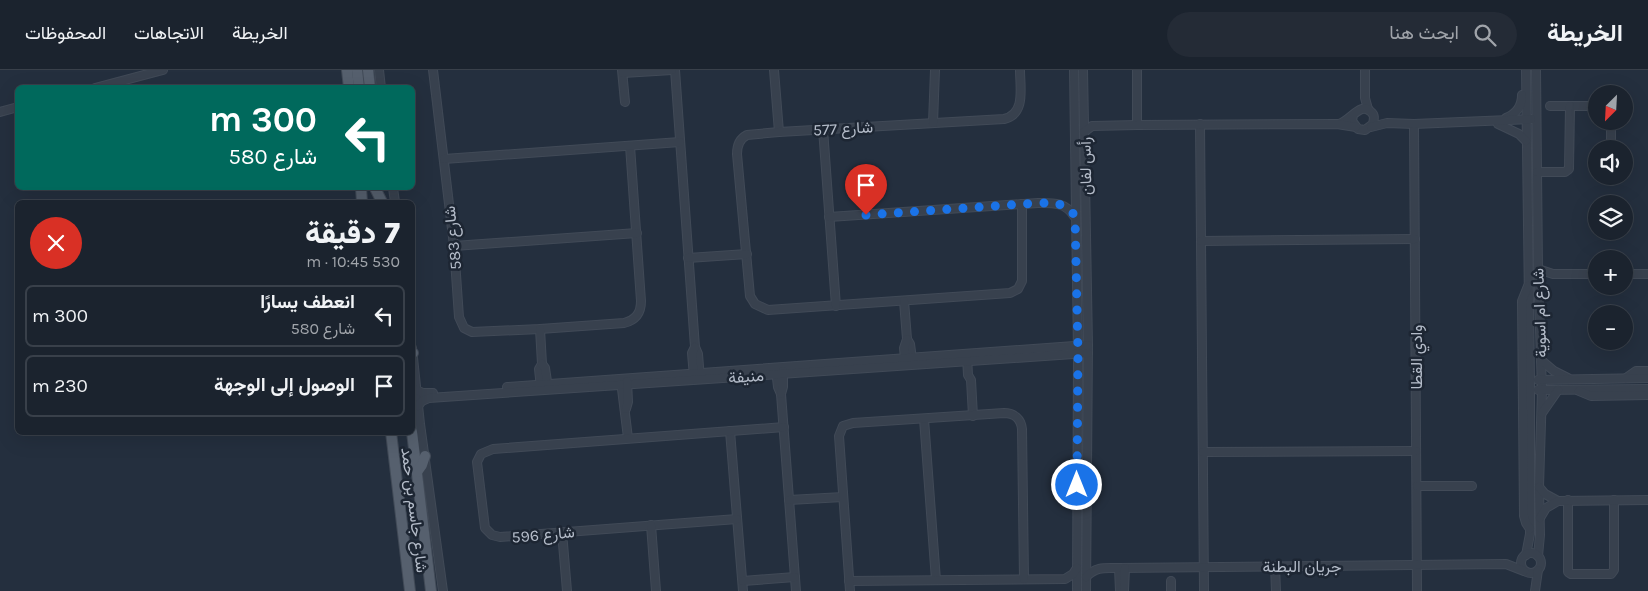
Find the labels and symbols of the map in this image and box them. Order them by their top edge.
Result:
north arrow [1588,85,1632,130]
street label: شارع 577 [813,117,874,142]
street label: رأس لفان [1075,137,1097,195]
pin [845,164,887,215]
street label: شارع 583 [440,205,467,271]
street label: شارع ام اسوية [1528,268,1553,358]
street label: وادي القطا [1407,325,1430,389]
street label: منيفة [727,366,765,387]
street label: شارع جاسم بن حمد [395,446,432,574]
position arrow [1050,458,1102,510]
street label: شارع 596 [511,522,576,549]
street label: جريان البطنة [1262,557,1342,577]

